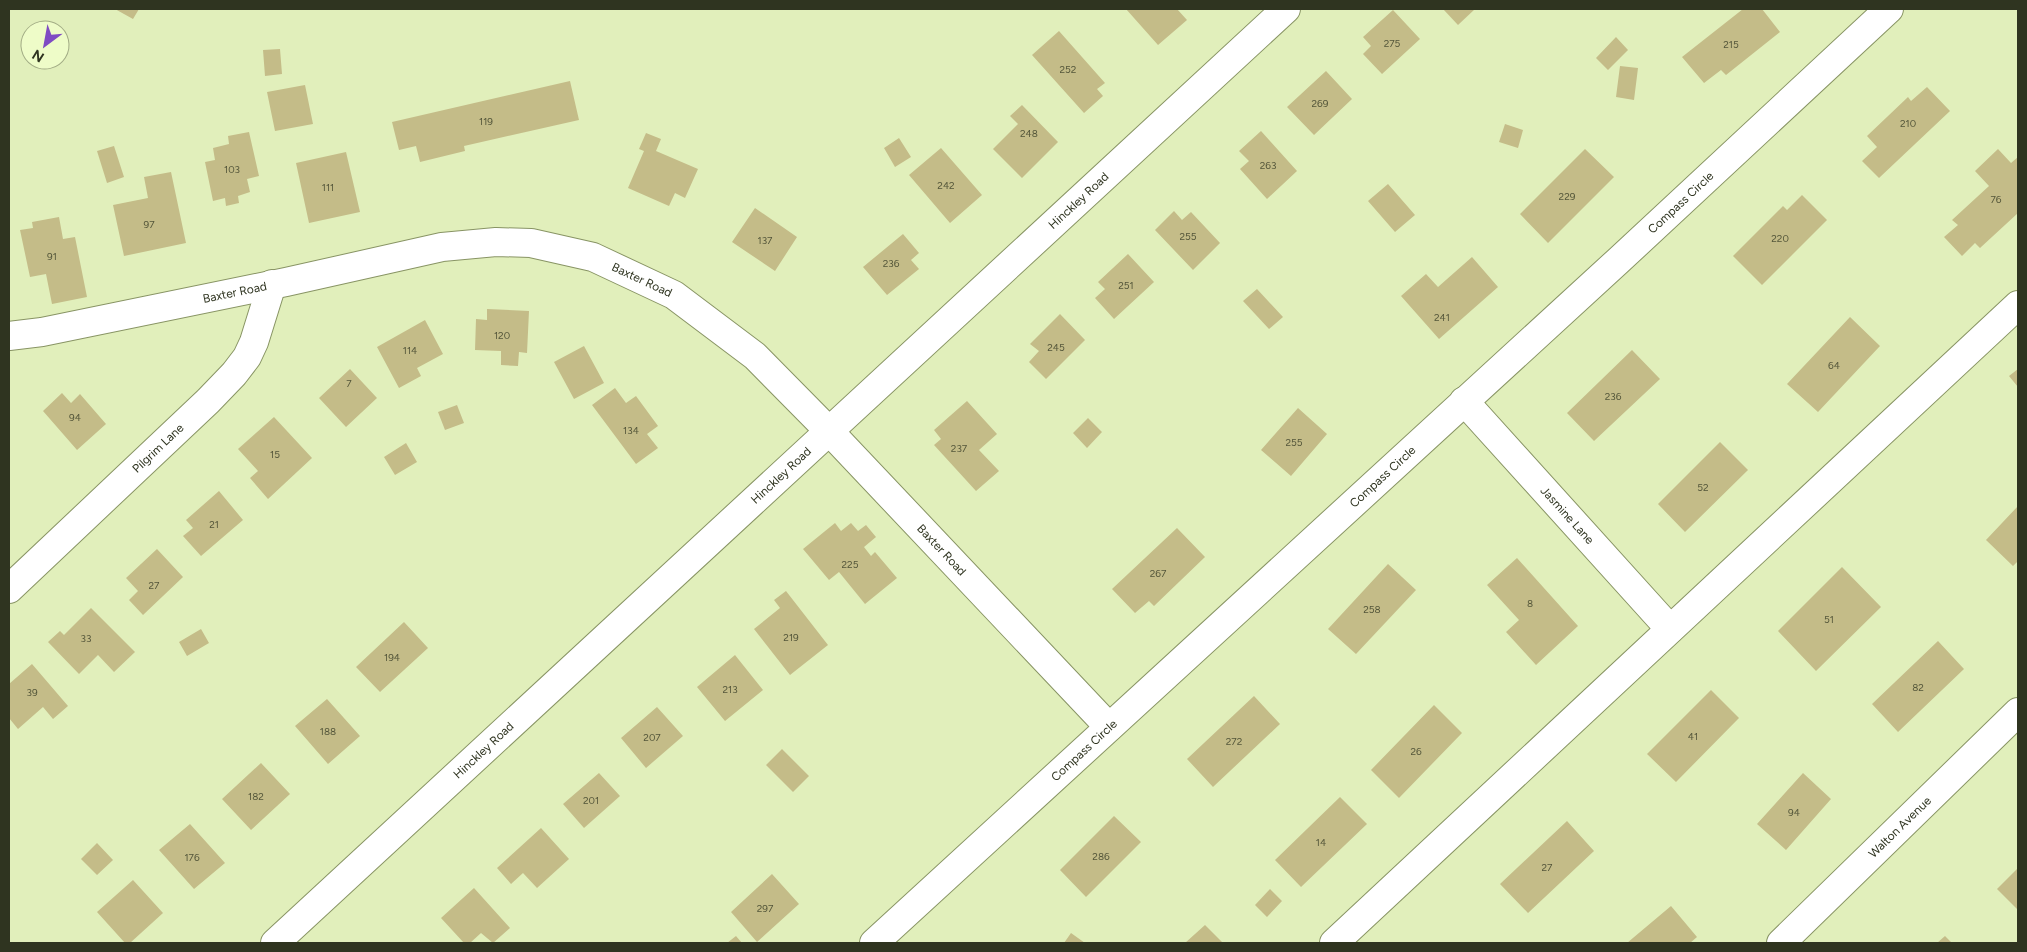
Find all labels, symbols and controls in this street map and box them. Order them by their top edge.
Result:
north arrow [20,20,70,70]
house number: 275 [1384,37,1401,50]
house number: 215 [1723,38,1739,51]
text: N [29,46,47,66]
house number: 252 [1060,63,1076,76]
house number: 269 [1312,97,1329,110]
house number: 119 [479,115,493,128]
house number: 210 [1900,117,1916,130]
house number: 248 [1020,127,1038,140]
house number: 263 [1260,159,1276,172]
house number: 103 [224,163,240,176]
street label: Compass Circle [1645,168,1717,237]
street label: Hinckley Road [1046,169,1112,232]
house number: 242 [937,179,955,192]
house number: 111 [322,181,334,194]
house number: 229 [1559,190,1576,203]
house number: 76 [1990,193,2002,206]
house number: 97 [143,218,155,231]
house number: 255 [1179,230,1197,243]
house number: 220 [1771,232,1789,245]
house number: 137 [758,234,773,247]
house number: 91 [47,250,57,263]
house number: 236 [883,257,900,270]
street label: Baxter Road [610,260,674,300]
street label: Baxter Road [202,279,268,306]
house number: 251 [1118,279,1134,292]
house number: 241 [1434,311,1450,324]
house number: 120 [494,329,510,342]
house number: 245 [1047,341,1065,354]
house number: 114 [403,344,417,357]
house number: 64 [1828,359,1840,372]
house number: 7 [346,377,352,390]
house number: 236 [1605,390,1622,403]
house number: 94 [69,411,81,424]
street label: Pilgrim Lane [130,420,187,476]
house number: 134 [623,424,639,437]
house number: 255 [1285,436,1303,449]
house number: 237 [951,442,968,455]
street label: Compass Circle [1347,443,1419,510]
street label: Hinckley Road [748,444,814,507]
house number: 15 [270,448,280,461]
house number: 52 [1697,481,1709,494]
street label: Jasmine Lane [1538,484,1597,547]
house number: 21 [209,518,219,531]
street label: Baxter Road [914,522,969,578]
house number: 225 [842,558,859,571]
house number: 267 [1150,567,1167,580]
house number: 27 [149,579,160,592]
house number: 8 [1527,597,1533,610]
house number: 258 [1363,603,1381,616]
house number: 51 [1824,613,1834,626]
house number: 219 [783,631,799,644]
house number: 33 [81,632,91,645]
house number: 194 [384,651,400,664]
house number: 82 [1912,681,1924,694]
house number: 213 [722,683,738,696]
house number: 39 [26,686,38,699]
street label: Compass Circle [1048,716,1120,784]
street label: Hinckley Road [451,719,517,781]
house number: 188 [320,725,336,738]
house number: 41 [1688,730,1698,743]
house number: 207 [643,731,661,744]
house number: 272 [1226,735,1242,748]
house number: 26 [1410,745,1422,758]
house number: 182 [248,790,264,803]
street label: Walton Avenue [1866,793,1934,861]
house number: 201 [583,794,599,807]
house number: 94 [1788,806,1800,819]
house number: 14 [1316,836,1326,849]
house number: 286 [1092,850,1110,863]
house number: 176 [184,851,200,864]
house number: 27 [1542,861,1553,874]
house number: 297 [757,902,774,915]

